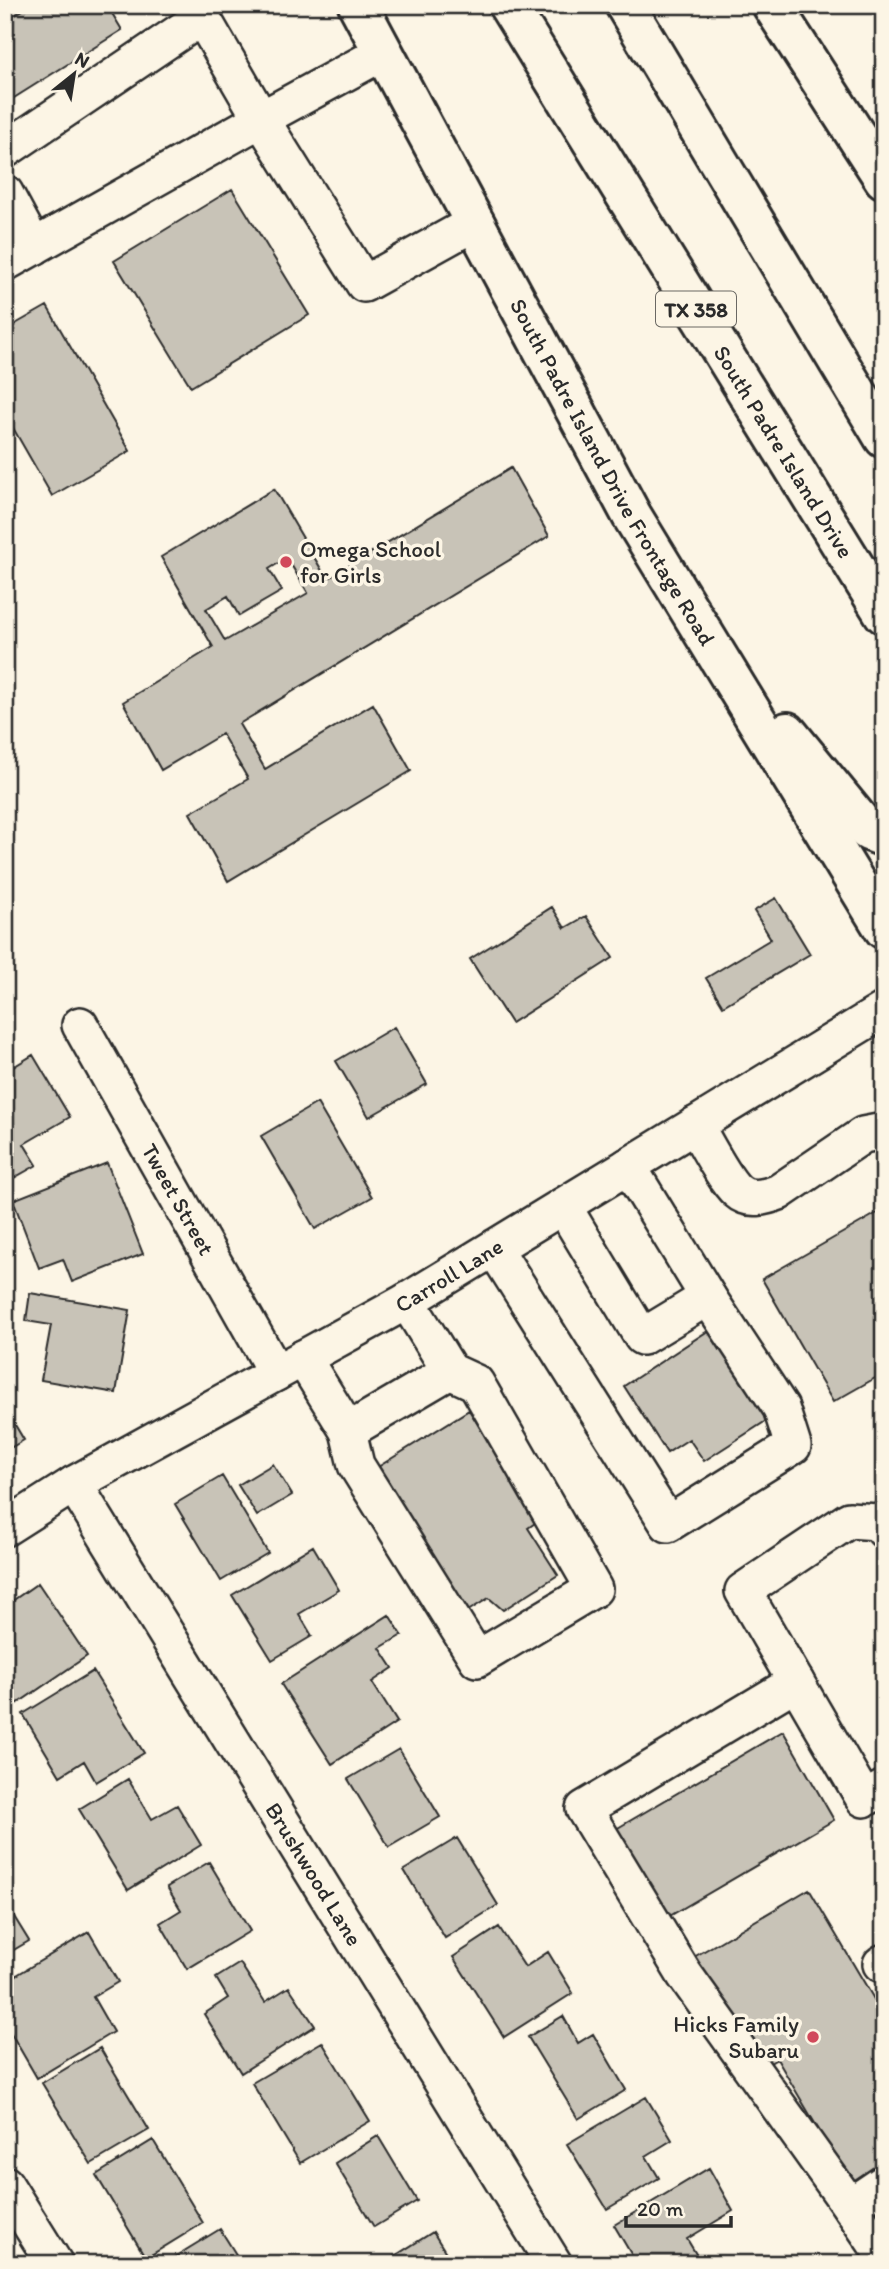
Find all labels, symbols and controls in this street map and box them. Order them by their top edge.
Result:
north arrow [38,38,108,108]
text: N [71,47,94,73]
road number: TX 358 [656,292,736,326]
street label: South Padre Island Drive Frontage Road [504,294,722,651]
street label: South Padre Island Drive [708,340,860,563]
place label: Omega School for Girls [300,535,442,589]
marker: Omega School for Girls [278,554,294,570]
street label: Tweet Street [136,1139,221,1260]
street label: Carroll Lane [390,1232,508,1319]
street label: Brushwood Lane [259,1797,369,1951]
place label: Hicks Family Subaru [673,2010,799,2064]
marker: Hicks Family Subaru [805,2029,821,2045]
scale bar [626,2185,732,2229]
text: 20 m [637,2196,684,2221]

